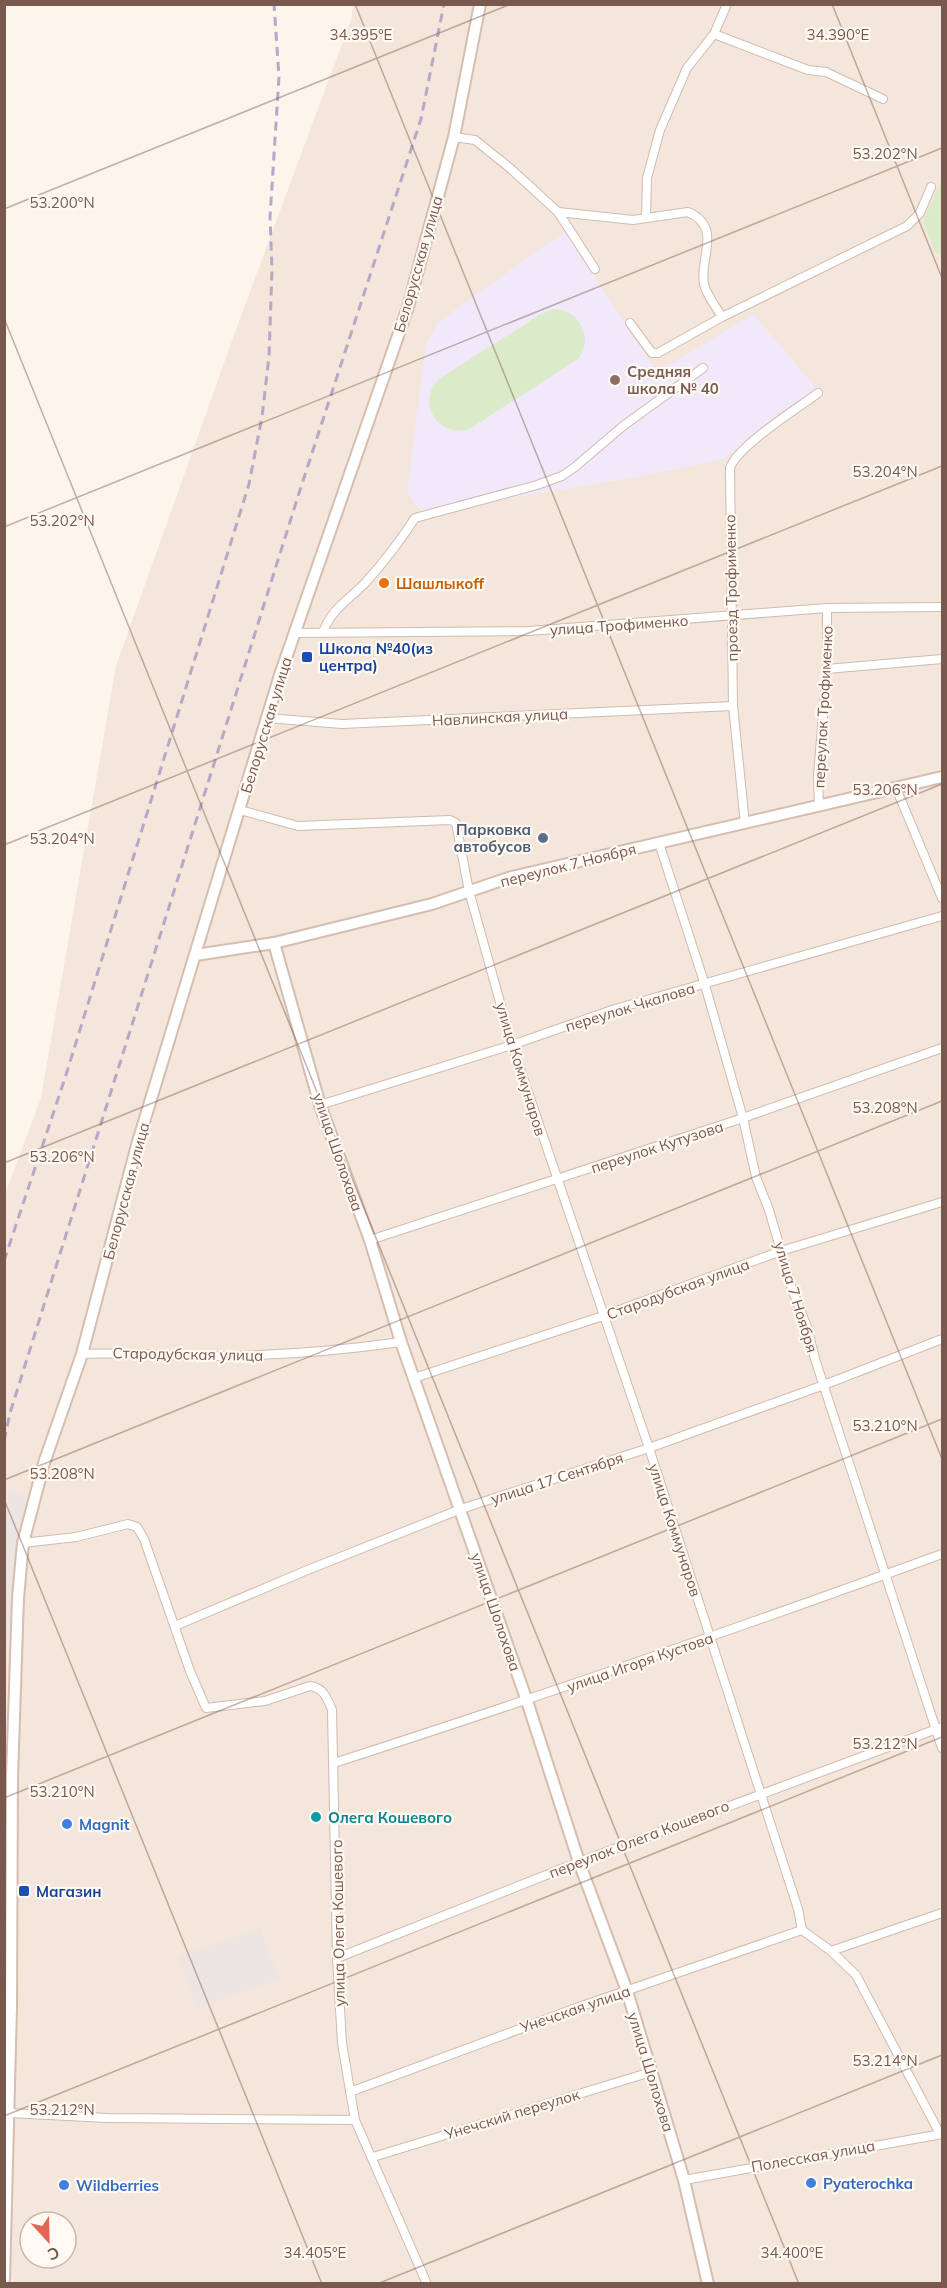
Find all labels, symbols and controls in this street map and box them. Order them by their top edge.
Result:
text: 34.395°E [330,25,393,44]
text: 34.390°E [807,25,870,44]
text: 53.202°N [852,144,918,163]
text: 53.200°N [29,193,95,212]
street label: Белорусская улица [389,193,447,335]
place label: Средняя школа № 40 [627,362,719,398]
marker: Средняя школа № 40 [608,373,622,387]
text: 53.204°N [852,462,918,481]
text: 53.202°N [29,511,95,530]
street label: проезд Трофименко [720,514,742,662]
place label: Шашлыкоff [396,574,484,593]
marker: Шашлыкоff [377,576,391,590]
street label: улица Трофименко [549,611,689,639]
street label: переулок Трофименко [809,625,837,789]
place label: Школа №40(из центра) [319,639,433,675]
marker: Школа №40(из центра) [300,650,314,664]
street label: Белорусская улица [236,655,296,795]
street label: Навлинская улица [431,704,569,730]
text: 53.206°N [852,780,918,799]
place label: Парковка автобусов [454,820,531,856]
text: 53.204°N [29,829,95,848]
marker: Парковка автобусов [536,831,550,845]
street label: переулок 7 Ноября [498,839,638,891]
street label: переулок Чкалова [563,978,697,1036]
street label: улица Коммунаров [492,1000,550,1138]
street label: улица Шолохова [309,1090,367,1214]
text: 53.208°N [852,1098,918,1117]
street label: переулок Кутузова [588,1117,726,1177]
street label: Белорусская улица [99,1120,153,1262]
text: 53.206°N [29,1147,95,1166]
street label: улица 7 Ноября [770,1239,822,1355]
street label: Стародубская улица [604,1254,752,1324]
street label: Стародубская улица [112,1343,264,1365]
text: 53.210°N [852,1416,918,1435]
street label: улица 17 Сентября [488,1448,626,1508]
street label: улица Коммунаров [645,1461,705,1599]
text: 53.208°N [29,1464,95,1483]
street label: улица Шолохова [467,1550,525,1674]
street label: улица Игоря Кустова [564,1628,716,1696]
text: 53.212°N [852,1734,918,1753]
text: 53.210°N [29,1782,95,1801]
street label: переулок Олега Кошевого [546,1796,732,1882]
place label: Олега Кошевого [328,1808,452,1827]
marker: Олега Кошевого [309,1810,323,1824]
place label: Magnit [79,1815,130,1834]
marker: Magnit [60,1817,74,1831]
street label: улица Олега Кошевого [327,1839,349,2007]
place label: Магазин [36,1882,102,1901]
marker: Магазин [17,1884,31,1898]
street label: Унечская улица [516,1981,633,2037]
street label: улица Шолохова [624,2010,678,2134]
text: 53.214°N [852,2051,918,2070]
street label: Унечский переулок [441,2084,583,2144]
text: 53.212°N [29,2100,95,2119]
street label: Полесская улица [750,2136,876,2176]
place label: Pyaterochka [823,2174,913,2193]
place label: Wildberries [76,2176,159,2195]
marker: Pyaterochka [804,2176,818,2190]
marker: Wildberries [57,2178,71,2192]
north arrow [18,2210,78,2270]
text: С [45,2243,62,2265]
text: 34.405°E [284,2243,347,2262]
text: 34.400°E [761,2243,824,2262]

